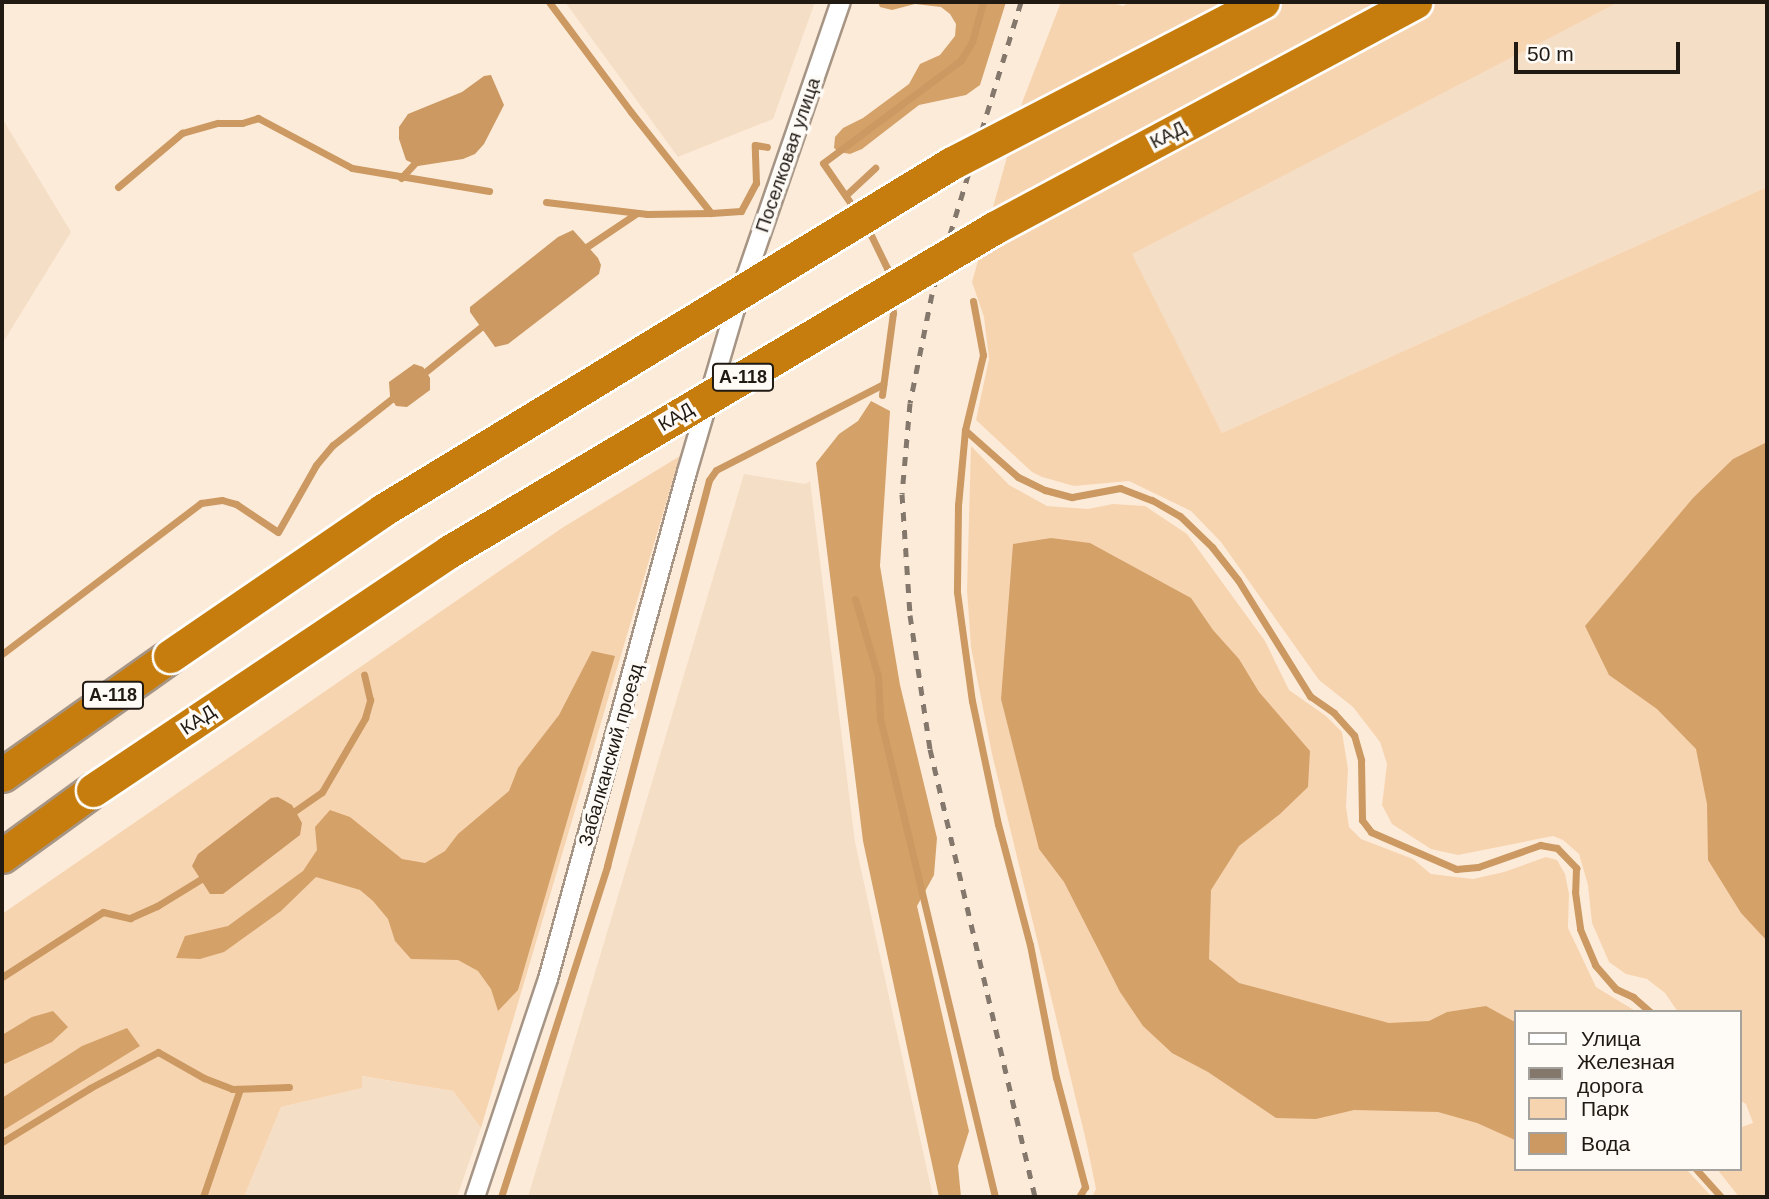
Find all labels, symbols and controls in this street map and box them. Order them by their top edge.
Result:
scale bar [1517,28,1683,72]
text: 50 m [1527,42,1574,65]
street label: Поселковая улица [751,75,825,235]
street label: КАД [1146,116,1190,154]
road number: А-118 [712,362,774,391]
street label: КАД [654,398,698,436]
street label: Забалканский проезд [574,661,648,849]
road number: А-118 [82,680,144,710]
street label: КАД [176,700,220,740]
legend [1514,1010,1741,1171]
text: Улица [1581,1027,1641,1050]
text: Железная дорога [1577,1050,1675,1097]
text: Парк [1581,1097,1629,1120]
text: Вода [1581,1132,1630,1155]

